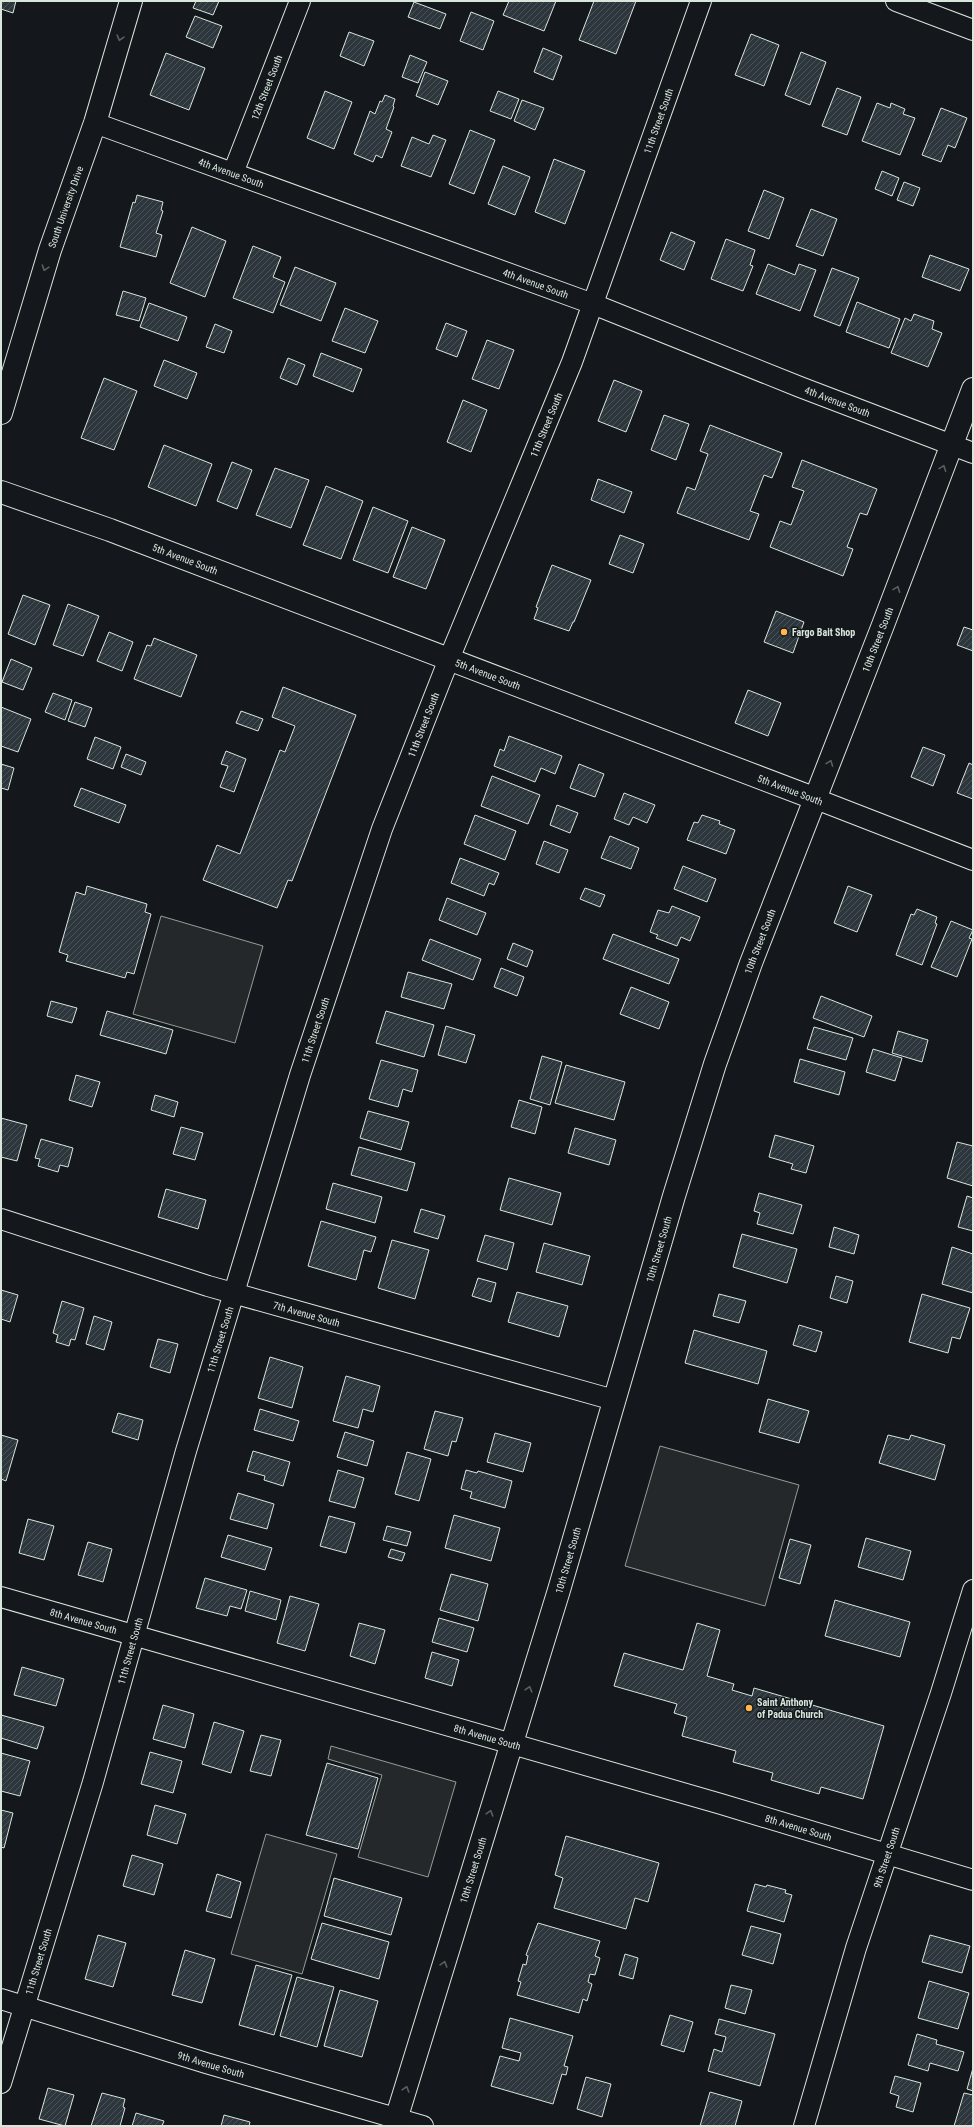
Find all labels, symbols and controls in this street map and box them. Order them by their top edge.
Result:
one-way arrow [116,35,125,42]
street label: 12th Street South [249,53,284,121]
street label: 11th Street South [641,87,675,155]
street label: 4th Avenue South [197,156,266,190]
street label: South University Drive [46,164,85,249]
one-way arrow [41,264,49,271]
street label: 4th Avenue South [501,266,570,300]
street label: 4th Avenue South [803,384,872,419]
street label: 11th Street South [528,391,564,459]
one-way arrow [939,464,947,471]
street label: 5th Avenue South [151,541,220,576]
one-way arrow [892,586,900,593]
street label: 10th Street South [860,605,895,673]
marker: Fargo Bait Shop [779,627,789,637]
place label: Fargo Bait Shop [792,627,855,638]
street label: 5th Avenue South [454,657,522,692]
street label: 11th Street South [405,691,441,759]
one-way arrow [825,759,833,766]
street label: 5th Avenue South [756,773,824,808]
street label: 10th Street South [742,907,777,975]
street label: 11th Street South [299,995,331,1064]
street label: 10th Street South [644,1214,673,1284]
street label: 7th Avenue South [272,1299,341,1328]
street label: 11th Street South [205,1305,235,1374]
street label: 10th Street South [553,1525,583,1595]
street label: 8th Avenue South [49,1606,118,1636]
street label: 11th Street South [115,1616,144,1685]
one-way arrow [524,1686,533,1693]
place label: Saint Anthony of Padua Church [757,1697,823,1720]
marker: Saint Anthony of Padua Church [744,1703,754,1713]
street label: 8th Avenue South [453,1722,522,1752]
one-way arrow [485,1810,494,1817]
street label: 8th Avenue South [764,1812,833,1843]
street label: 9th Street South [871,1825,902,1889]
street label: 10th Street South [457,1835,488,1904]
street label: 11th Street South [23,1927,53,1996]
one-way arrow [439,1961,448,1968]
street label: 9th Avenue South [176,2049,246,2079]
one-way arrow [401,2085,410,2092]

